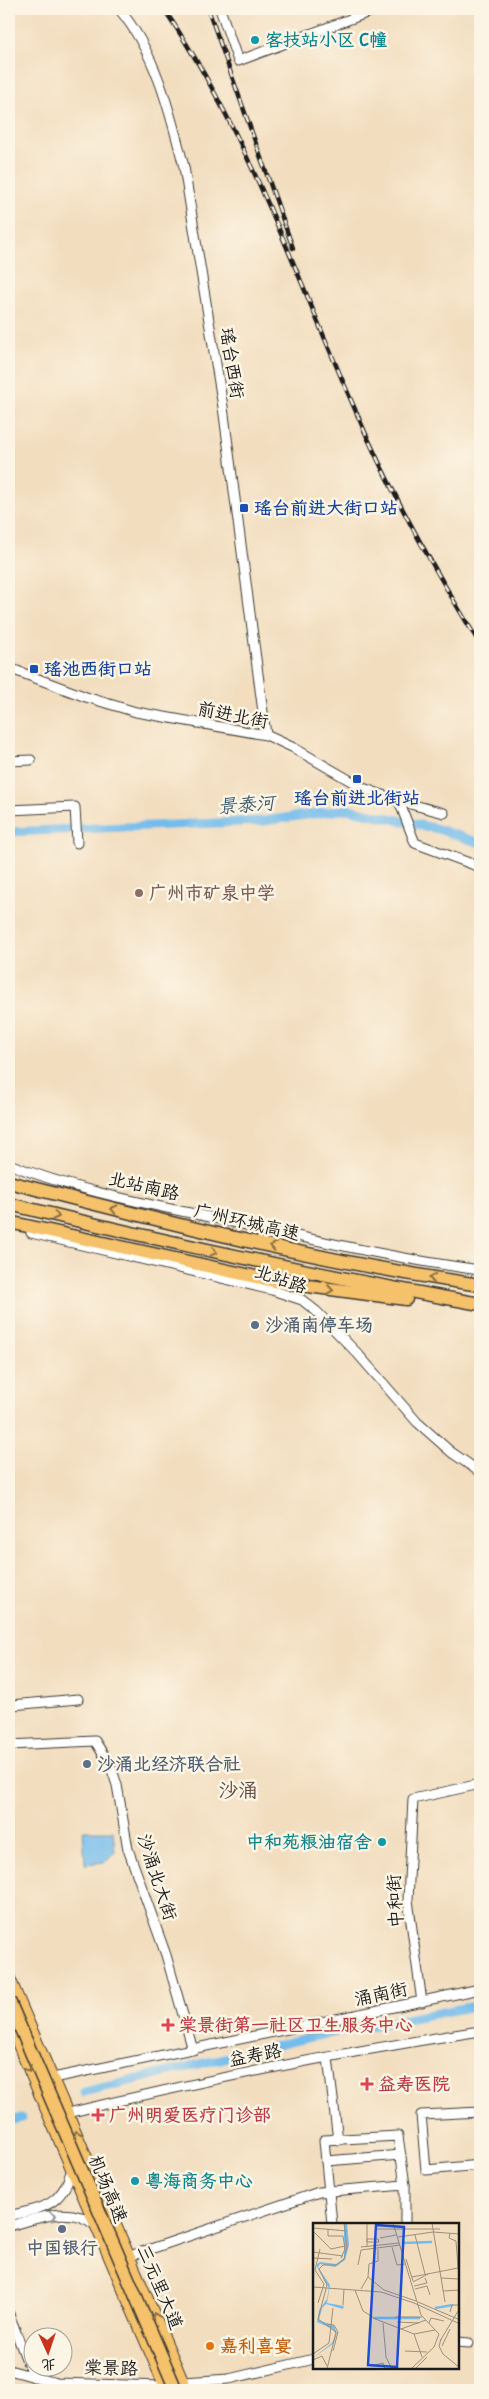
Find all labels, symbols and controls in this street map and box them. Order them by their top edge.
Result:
place label: 客技站小区 C幢 [265,27,387,52]
marker: 客技站小区 C幢 [249,34,261,46]
street label: 瑶台西街 [215,325,250,400]
place label: 瑶台前进大街口站 [254,495,398,520]
marker: 瑶台前进大街口站 [238,502,250,514]
place label: 瑶池西街口站 [44,656,152,681]
marker: 瑶池西街口站 [28,663,40,675]
street label: 前进北街 [195,695,271,734]
marker: 瑶台前进北街站 [351,773,363,785]
place label: 瑶台前进北街站 [294,785,420,810]
water label: 景泰河 [217,789,278,819]
place label: 广州市矿泉中学 [149,880,275,905]
marker: 广州市矿泉中学 [133,887,145,899]
street label: 北站南路 [106,1165,182,1206]
street label: 广州环城高速 [192,1197,303,1246]
one-way arrow [110,1204,119,1215]
one-way arrow [52,1210,61,1221]
one-way arrow [268,1241,277,1252]
one-way arrow [210,1246,219,1257]
street label: 北站路 [252,1258,311,1299]
one-way arrow [428,1273,437,1283]
one-way arrow [327,1284,335,1295]
place label: 沙涌南停车场 [265,1312,373,1337]
marker: 沙涌南停车场 [249,1319,261,1331]
place label: 沙涌北经济联合社 [97,1751,241,1776]
marker: 沙涌北经济联合社 [81,1758,93,1770]
district label: 沙涌 [218,1776,258,1803]
place label: 中和苑粮油宿舍 [246,1829,372,1854]
street label: 沙涌北大街 [132,1830,183,1924]
marker: 中和苑粮油宿舍 [376,1836,388,1848]
street label: 中和街 [381,1873,408,1929]
street label: 涌南街 [352,1976,410,2011]
place label: 棠景街第一社区卫生服务中心 [179,2012,413,2037]
marker: 棠景街第一社区卫生服务中心 [161,2018,175,2032]
street label: 益寿路 [226,2037,284,2072]
one-way arrow [21,2064,32,2073]
place label: 益寿医院 [378,2071,450,2096]
marker: 益寿医院 [360,2077,374,2091]
place label: 广州明爱医疗门诊部 [109,2102,271,2127]
marker: 广州明爱医疗门诊部 [91,2108,105,2122]
one-way arrow [72,2130,83,2139]
street label: 机场高速 [83,2151,134,2227]
place label: 粤海商务中心 [145,2168,253,2193]
marker: 粤海商务中心 [129,2175,141,2187]
one-way arrow [48,2211,57,2221]
marker: 中国银行 [56,2223,68,2235]
inset map [313,2223,459,2369]
place label: 中国银行 [26,2235,98,2260]
street label: 三元里大道 [131,2240,190,2333]
one-way arrow [151,2312,162,2321]
north arrow [22,2326,72,2376]
place label: 嘉利喜宴 [220,2333,292,2358]
marker: 嘉利喜宴 [204,2340,216,2352]
street label: 棠景路 [84,2355,138,2380]
text: 北 [41,2356,56,2375]

